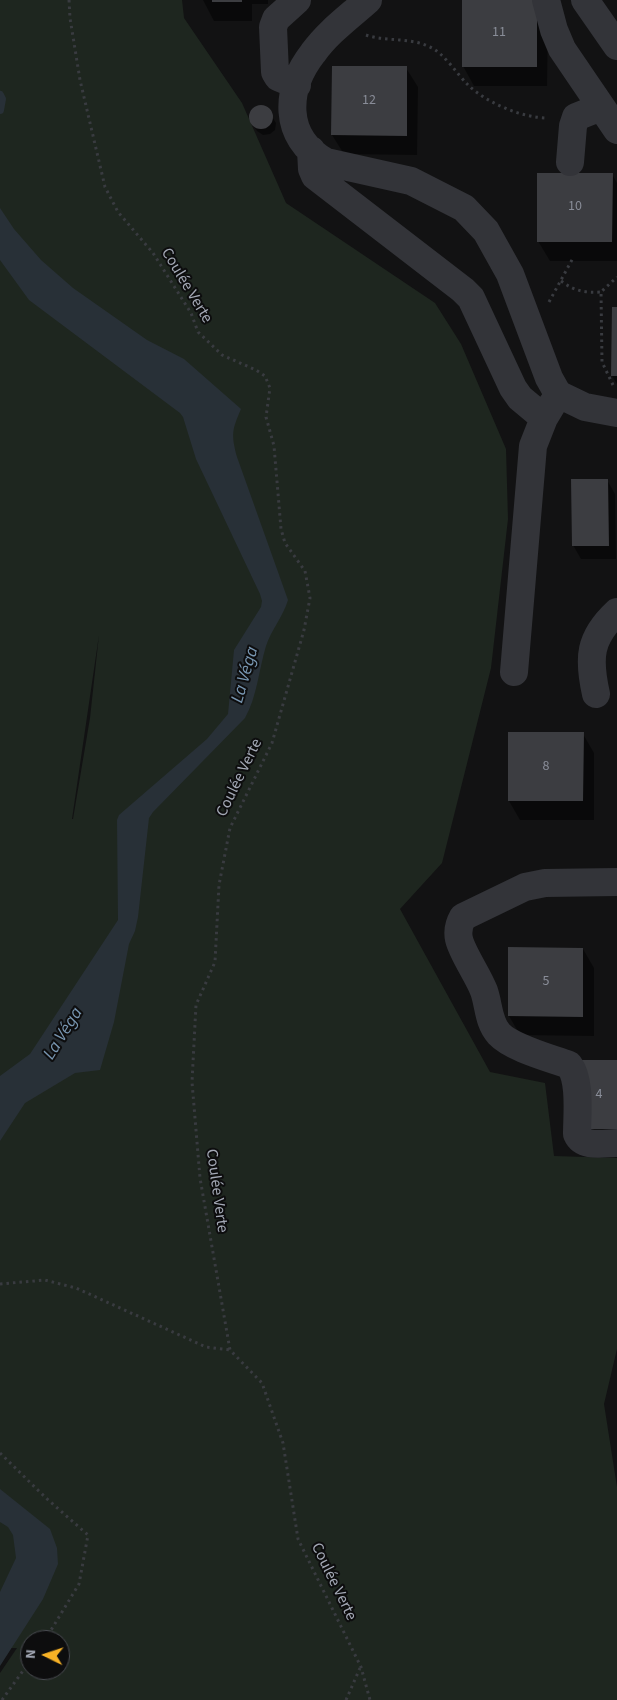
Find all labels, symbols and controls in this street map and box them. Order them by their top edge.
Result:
house number: 11 [492,25,506,41]
house number: 12 [362,93,376,109]
house number: 10 [568,199,582,215]
street label: Coulée Verte [156,245,216,327]
water label: La Véga [228,644,264,706]
street label: Coulée Verte [213,736,267,820]
house number: 8 [543,759,549,775]
house number: 5 [543,974,549,990]
water label: La Véga [40,1004,88,1064]
house number: 4 [596,1087,602,1103]
street label: Coulée Verte [201,1148,231,1234]
street label: Coulée Verte [306,1540,360,1624]
north arrow [20,1630,70,1680]
text: N [21,1649,41,1659]

